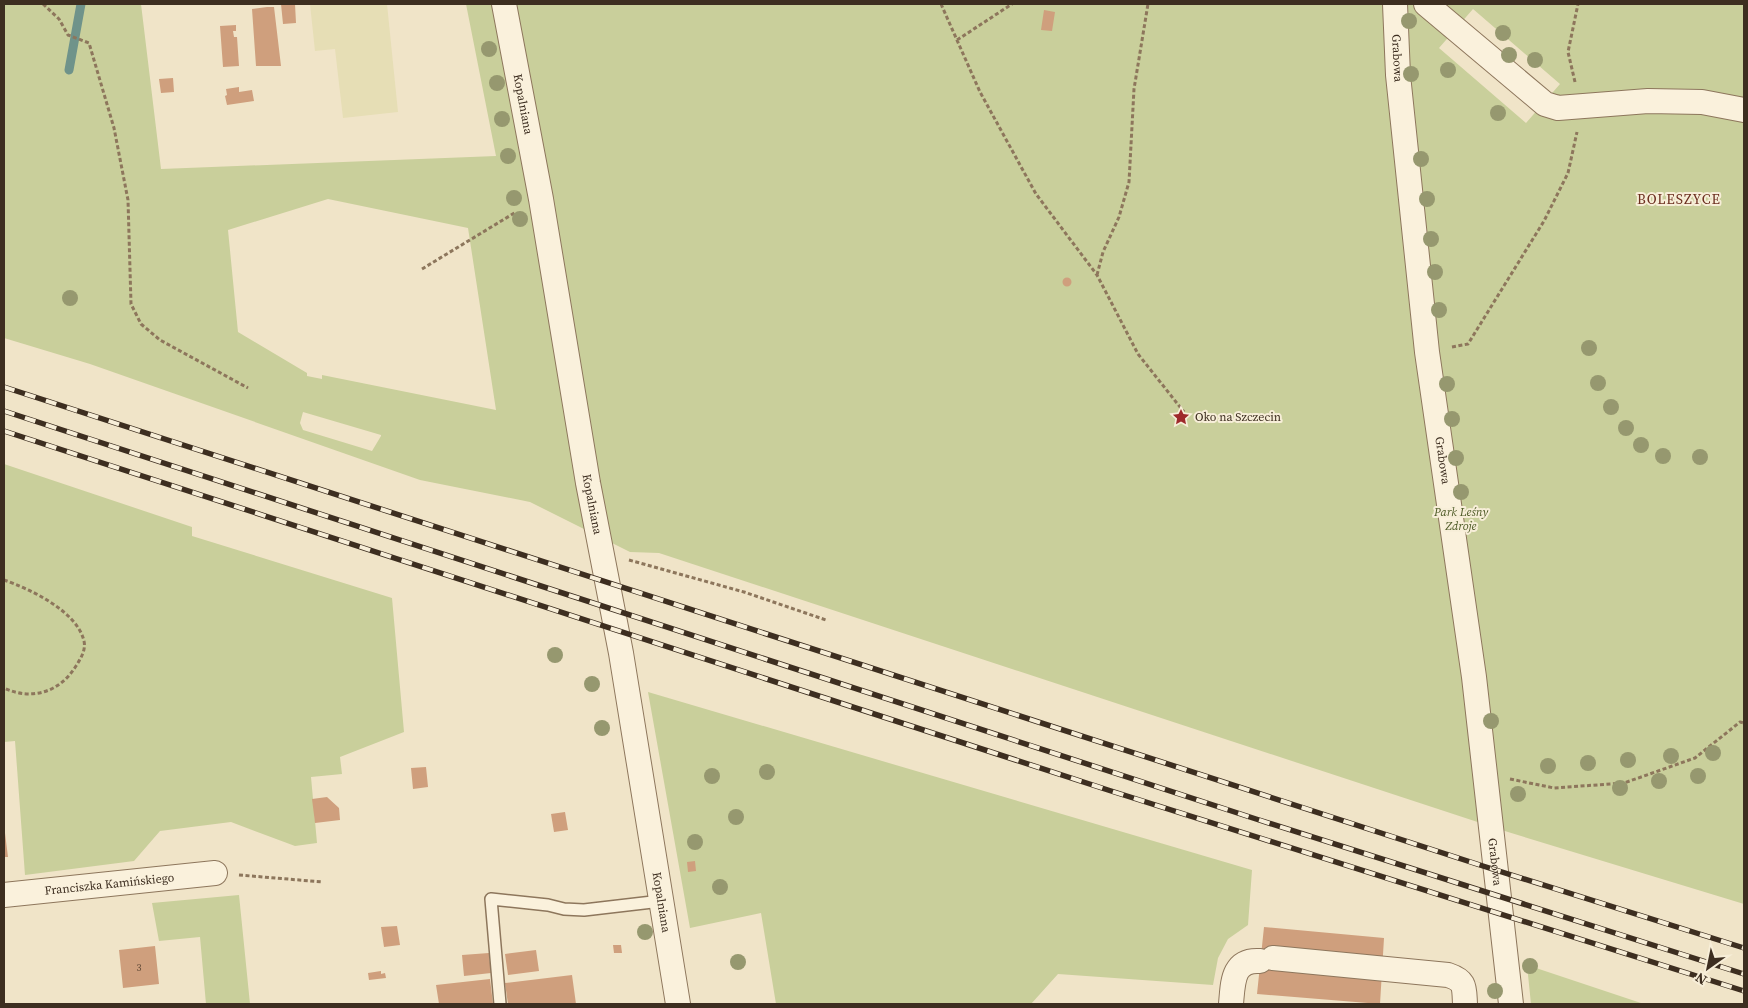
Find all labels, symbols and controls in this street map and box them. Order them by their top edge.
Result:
street label: Grabowa [1388,34,1407,84]
street label: Kopalniana [509,73,537,137]
district label: BOLESZYCE [1637,189,1721,209]
place icon: Oko na Szczecin [1171,407,1191,427]
place label: Oko na Szczecin [1195,409,1281,425]
street label: Grabowa [1431,435,1454,486]
street label: Kopalniana [579,473,606,537]
park label: Park Leśny Zdroje [1433,504,1488,534]
street label: Grabowa [1484,837,1506,887]
street label: Franciszka Kamińskiego [44,869,175,899]
street label: Kopalniana [649,871,674,935]
north arrow [1683,943,1733,993]
house number: 3 [137,961,142,974]
text: N [1691,968,1711,990]

